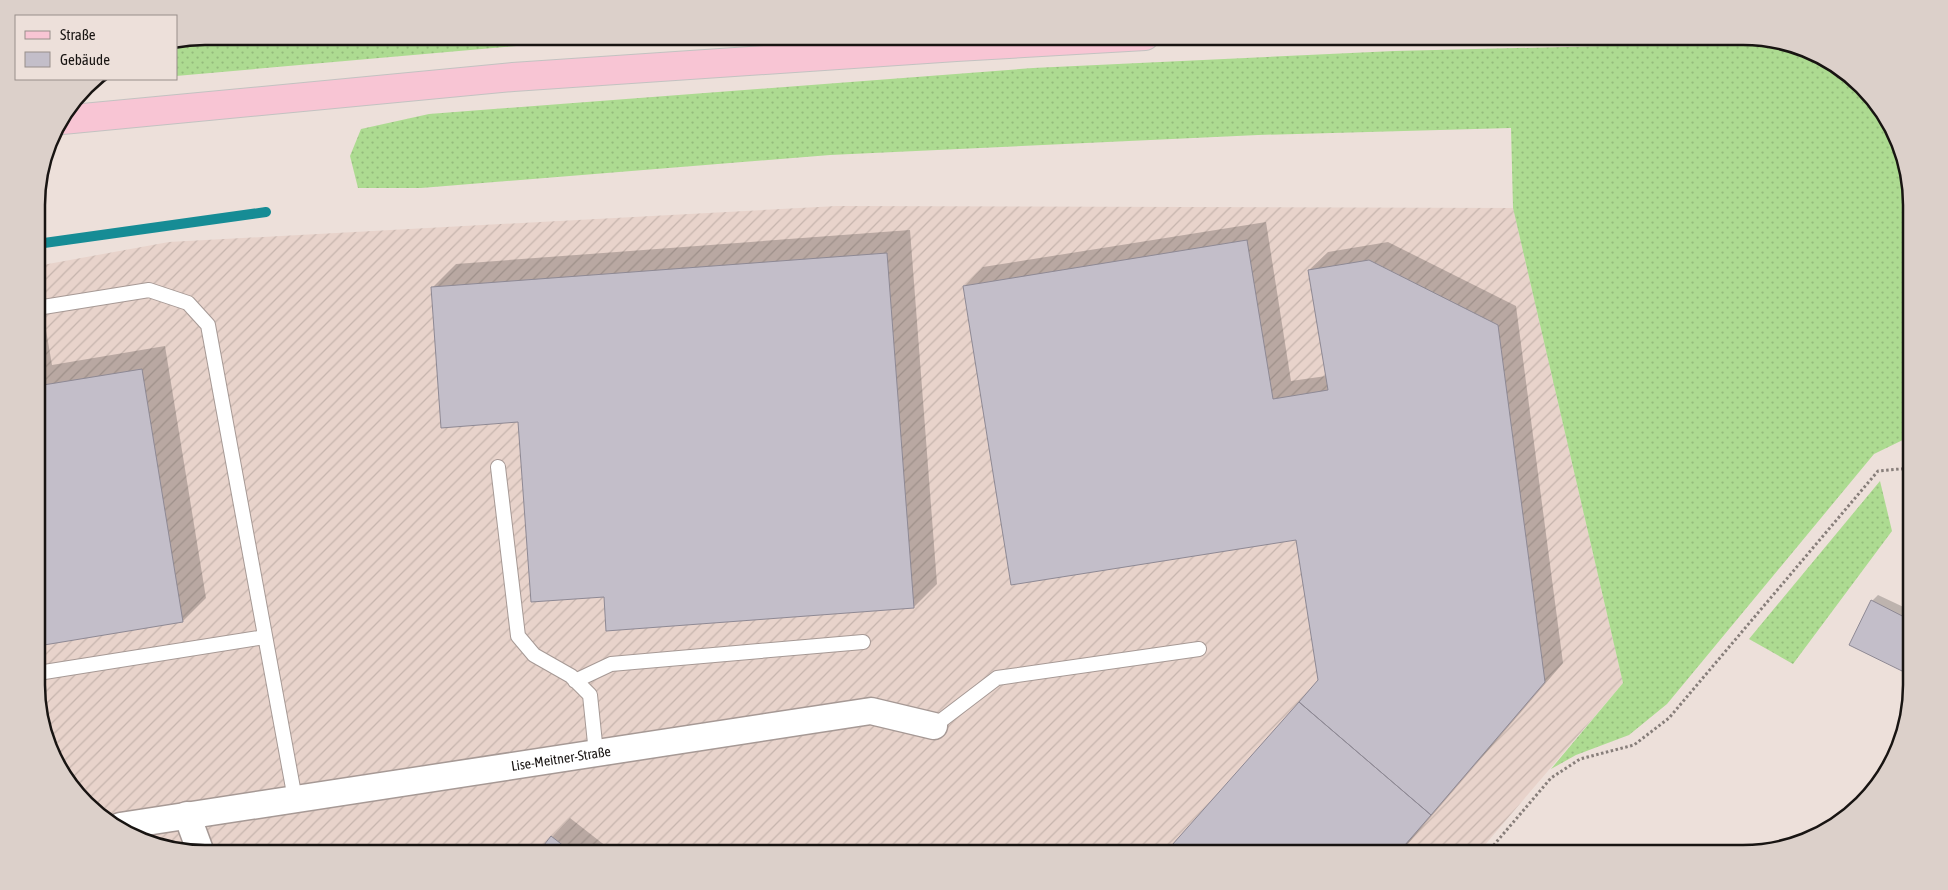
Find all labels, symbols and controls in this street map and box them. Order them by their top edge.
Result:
legend [15,15,178,80]
text: Straße [60,26,96,43]
text: Gebäude [60,51,110,68]
street label: Lise-Meitner-Straße [510,743,612,774]

